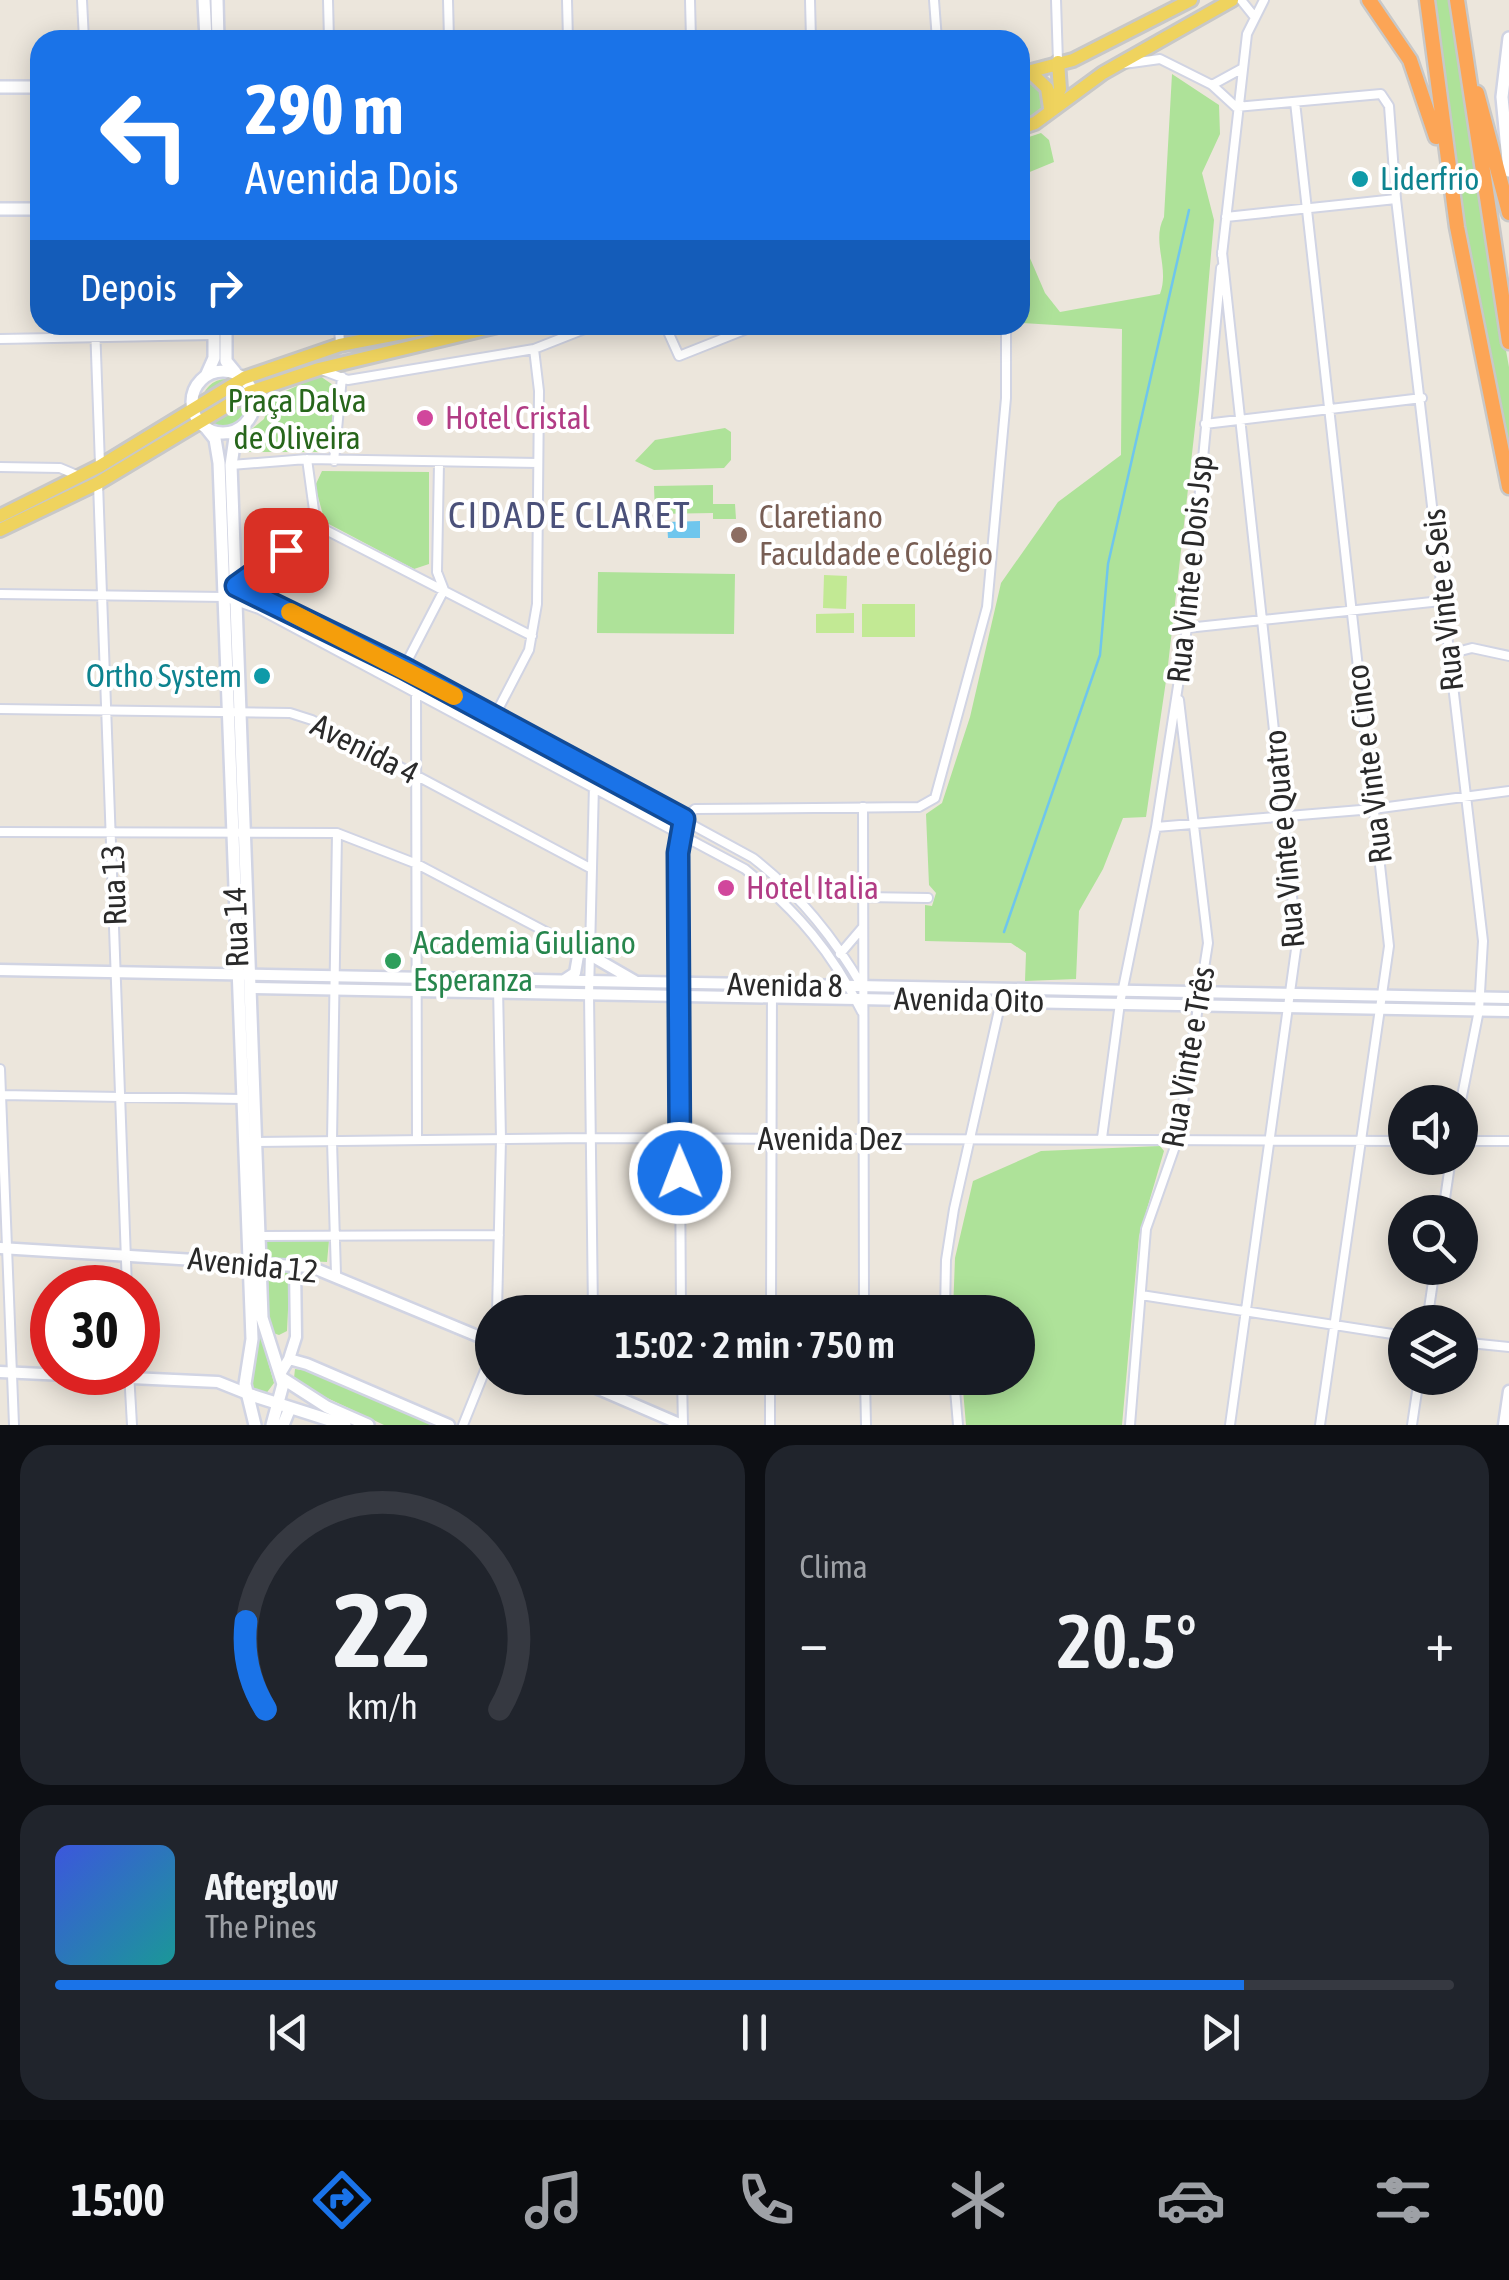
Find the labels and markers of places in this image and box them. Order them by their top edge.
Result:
place label: Liderfrio [1380,160,1479,197]
marker: Liderfrio [1349,168,1371,190]
place label: Hotel Cristal [445,399,591,436]
marker: Hotel Cristal [414,407,436,429]
place label: Claretiano Faculdade e Colégio [759,498,993,572]
pin [244,508,329,593]
marker: Claretiano Faculdade e Colégio [728,524,750,546]
place label: Ortho System [86,657,242,694]
marker: Ortho System [251,665,273,687]
place label: Hotel Italia [746,869,879,906]
marker: Hotel Italia [715,877,737,899]
place label: Academia Giuliano Esperanza [413,924,636,998]
marker: Academia Giuliano Esperanza [382,950,404,972]

